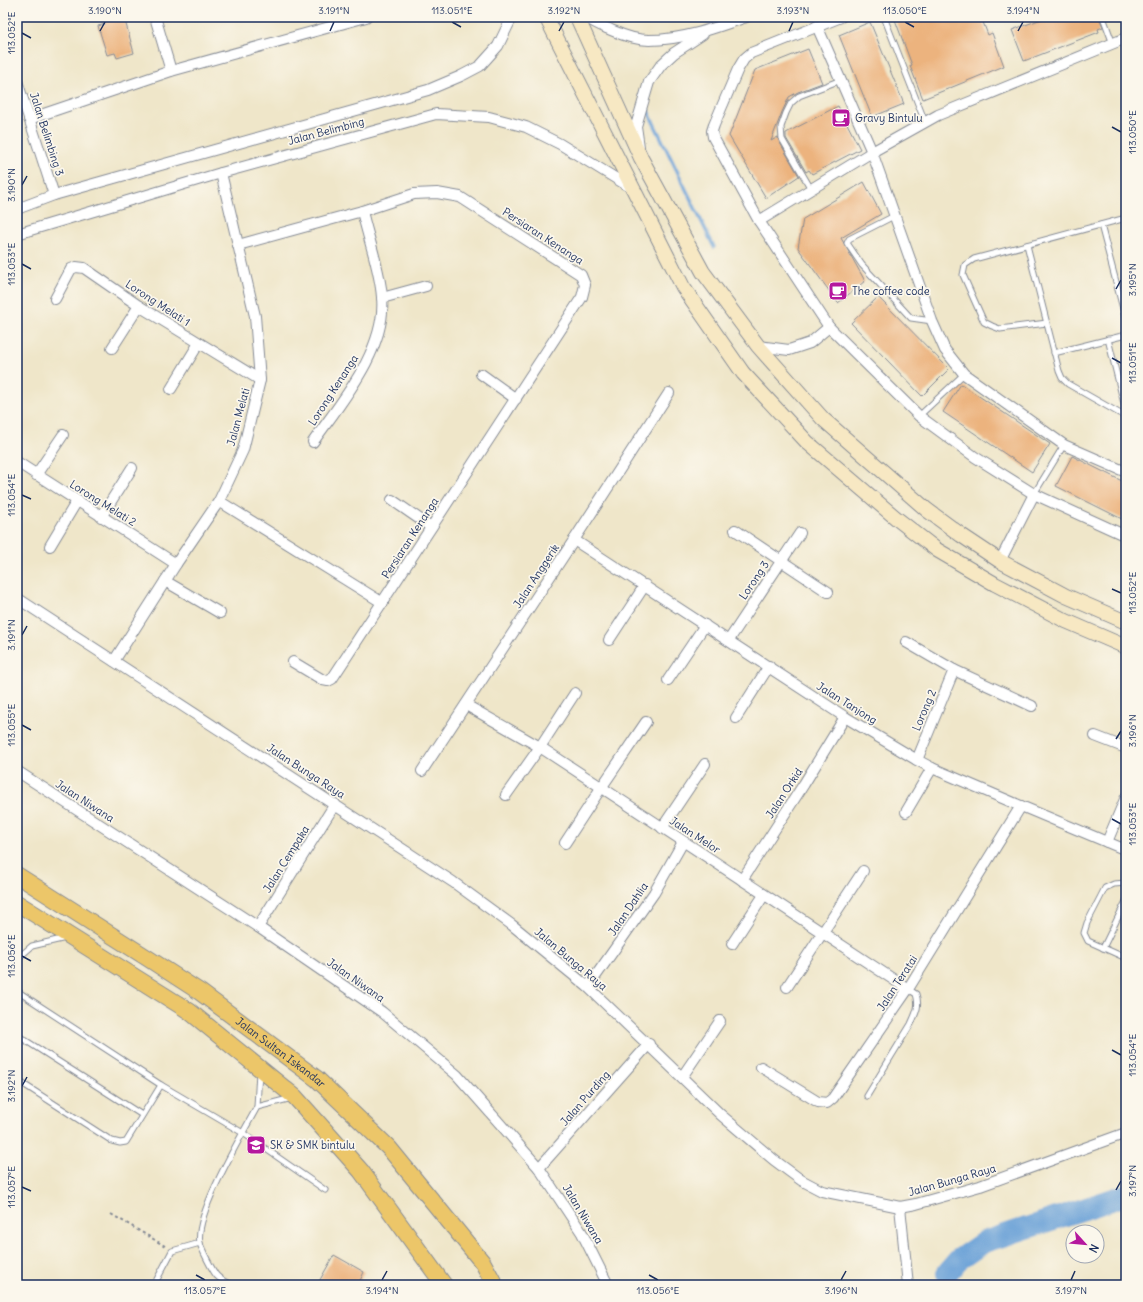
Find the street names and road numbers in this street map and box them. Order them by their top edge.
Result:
street label: Jalan Belimbing 3 [27,90,67,178]
street label: Jalan Belimbing [286,114,366,148]
street label: Persiaran Kenanga [500,205,586,267]
street label: Lorong Melati 1 [123,277,193,329]
street label: Lorong Kenanga [305,352,361,428]
street label: Jalan Melati [224,387,252,447]
street label: Lorong Melati 2 [67,477,139,529]
street label: Persiaran Kenanga [379,495,441,581]
street label: Jalan Anggerik [510,541,562,611]
street label: Lorong 3 [736,558,772,602]
street label: Jalan Tanjong [814,679,880,727]
street label: Lorong 2 [909,687,939,733]
street label: Jalan Bunga Raya [264,741,348,801]
street label: Jalan Orkid [763,765,806,821]
street label: Jalan Niwana [53,777,117,825]
street label: Jalan Melor [667,813,723,857]
street label: Jalan Cempaka [260,823,312,895]
street label: Jalan Dahlia [605,880,651,938]
street label: Jalan Bunga Raya [532,925,610,993]
street label: Jalan Teratai [874,953,920,1013]
street label: Jalan Niwana [324,955,388,1005]
street label: Jalan Sultan Iskandar [233,1014,329,1091]
street label: Jalan Purding [557,1068,613,1128]
street label: Jalan Bunga Raya [907,1161,997,1199]
street label: Jalan Niwana [560,1182,606,1246]

